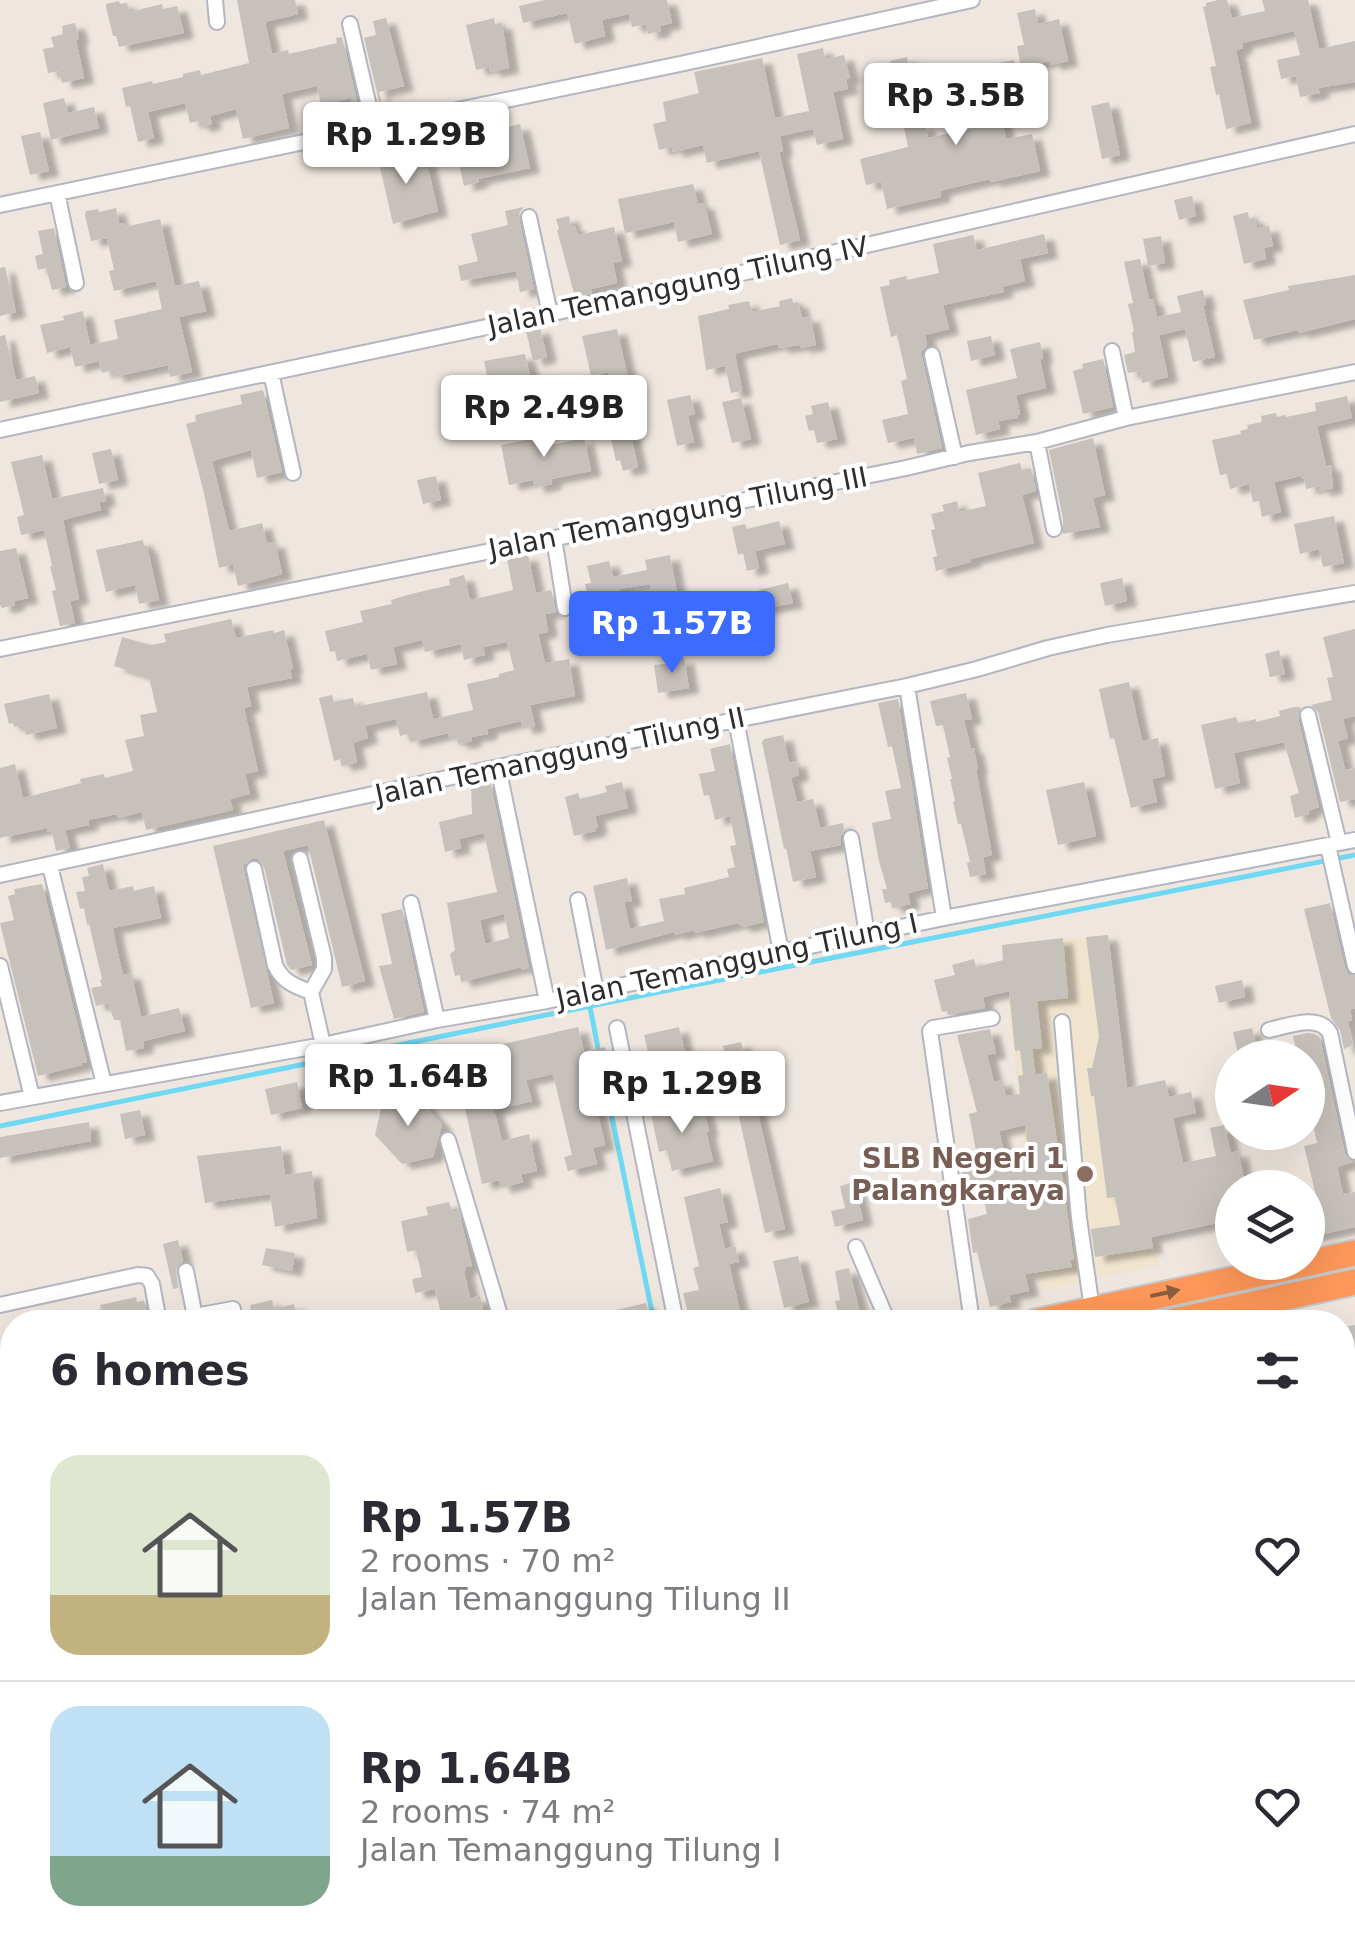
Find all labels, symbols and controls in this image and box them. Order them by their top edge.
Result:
pin: Rp 3.5B [864,63,1048,148]
text: Rp 3.5B [886,76,1026,114]
pin: Rp 1.29B [303,102,509,187]
text: Rp 1.29B [325,115,487,153]
street label: Jalan Temanggung Tilung IV [483,230,871,343]
pin: Rp 2.49B [441,375,647,460]
text: Rp 2.49B [463,388,625,426]
street label: Jalan Temanggung Tilung III [484,460,870,566]
pin: Rp 1.57B [569,591,775,676]
text: Rp 1.57B [591,604,753,642]
street label: Jalan Temanggung Tilung II [370,701,748,812]
street label: Jalan Temanggung Tilung I [551,907,921,1016]
north arrow [1215,1040,1325,1150]
map controls [1215,1040,1325,1280]
pin: Rp 1.64B [305,1044,511,1129]
pin: Rp 1.29B [579,1051,785,1136]
text: Rp 1.64B [327,1057,489,1095]
text: Rp 1.29B [601,1064,763,1102]
place label: SLB Negeri 1 Palangkaraya [851,1142,1065,1207]
marker: SLB Negeri 1 Palangkaraya [1074,1163,1096,1185]
button: layers [1215,1170,1325,1280]
one-way arrow [1150,1285,1181,1301]
icon: filters [1250,1343,1305,1398]
text: 6 homes [50,1346,250,1395]
text: Rp 1.57B [360,1493,573,1542]
icon: home [130,1495,250,1615]
icon: heart [1250,1528,1305,1583]
text: 2 rooms · 70 m² [360,1542,615,1580]
text: Jalan Temanggung Tilung II [360,1580,791,1618]
text: Rp 1.64B [360,1744,573,1793]
icon: home [130,1746,250,1866]
icon: heart [1250,1779,1305,1834]
text: 2 rooms · 74 m² [360,1793,615,1831]
text: Jalan Temanggung Tilung I [360,1831,781,1869]

